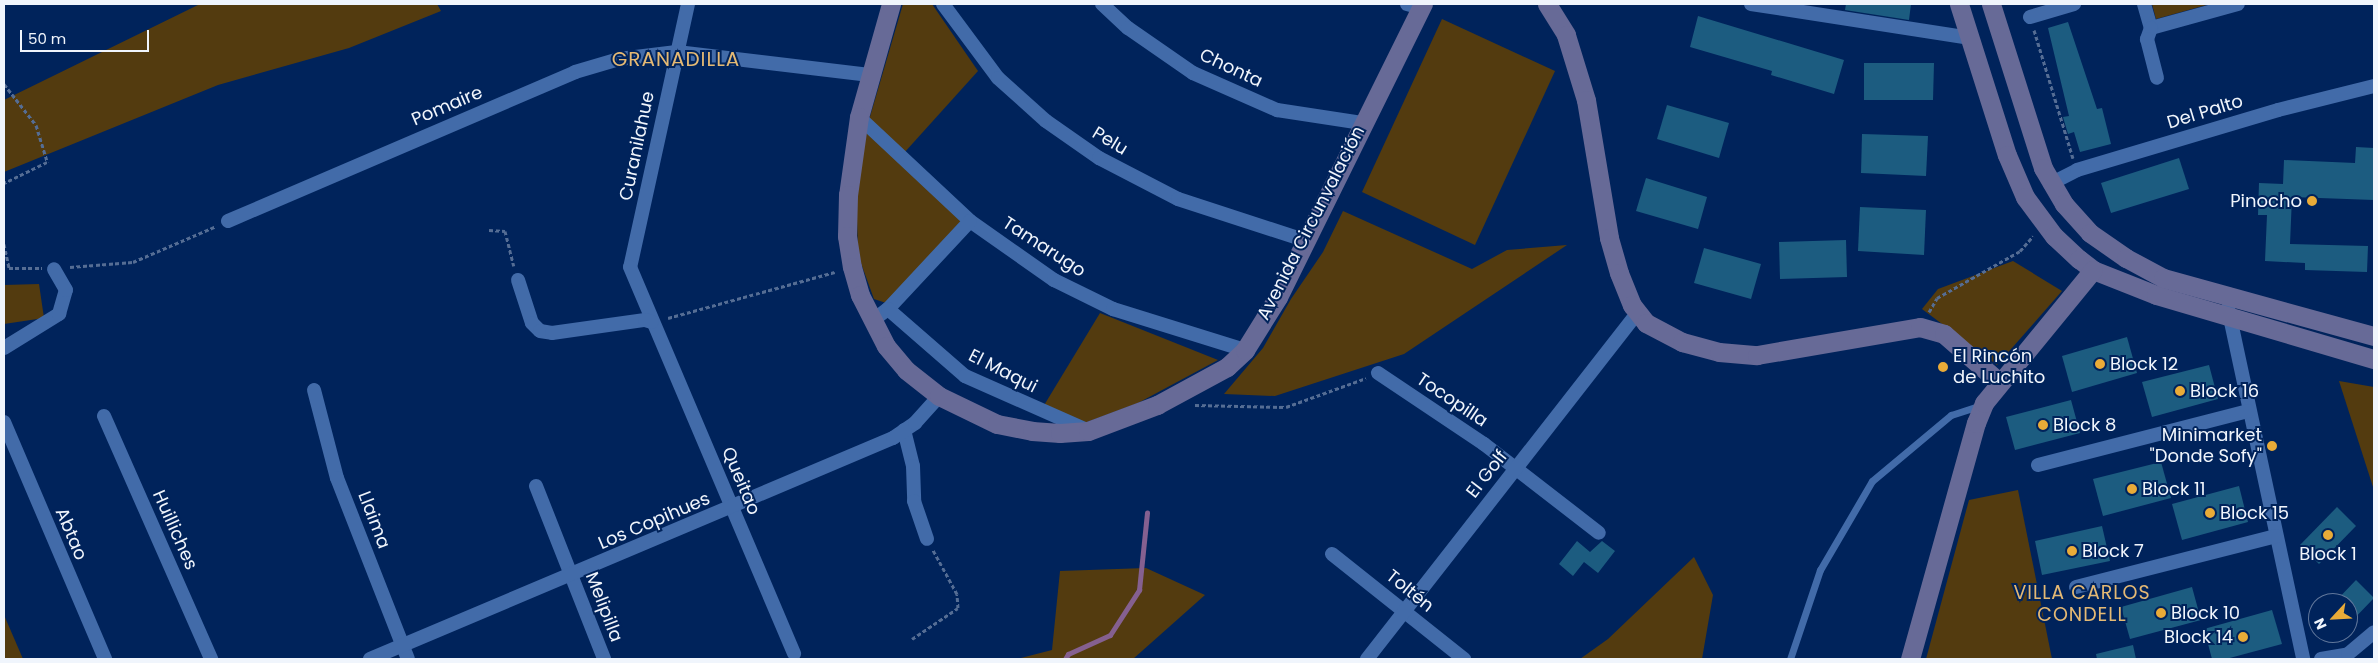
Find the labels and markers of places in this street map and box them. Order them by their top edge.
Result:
place label: Pinocho [2230,190,2302,212]
marker: Pinocho [2306,195,2318,207]
place label: El Rincón de Luchito [1953,346,2045,388]
place label: Block 12 [2110,353,2178,375]
marker: Block 12 [2094,358,2106,370]
marker: El Rincón de Luchito [1937,361,1949,373]
place label: Block 16 [2190,380,2259,402]
marker: Block 16 [2174,385,2186,397]
place label: Block 8 [2053,414,2116,436]
marker: Block 8 [2037,419,2049,431]
place label: Minimarket "Donde Sofy" [2149,425,2262,468]
marker: Minimarket "Donde Sofy" [2266,440,2278,452]
place label: Block 11 [2142,478,2206,500]
marker: Block 11 [2126,483,2138,495]
place label: Block 15 [2220,502,2289,524]
marker: Block 15 [2204,507,2216,519]
marker: Block 1 [2322,529,2334,541]
place label: Block 7 [2082,540,2144,562]
place label: Block 1 [2299,543,2357,565]
marker: Block 7 [2066,545,2078,557]
place label: Block 10 [2171,602,2240,624]
marker: Block 10 [2155,607,2167,619]
place label: Block 14 [2164,626,2233,648]
marker: Block 14 [2237,631,2249,643]

